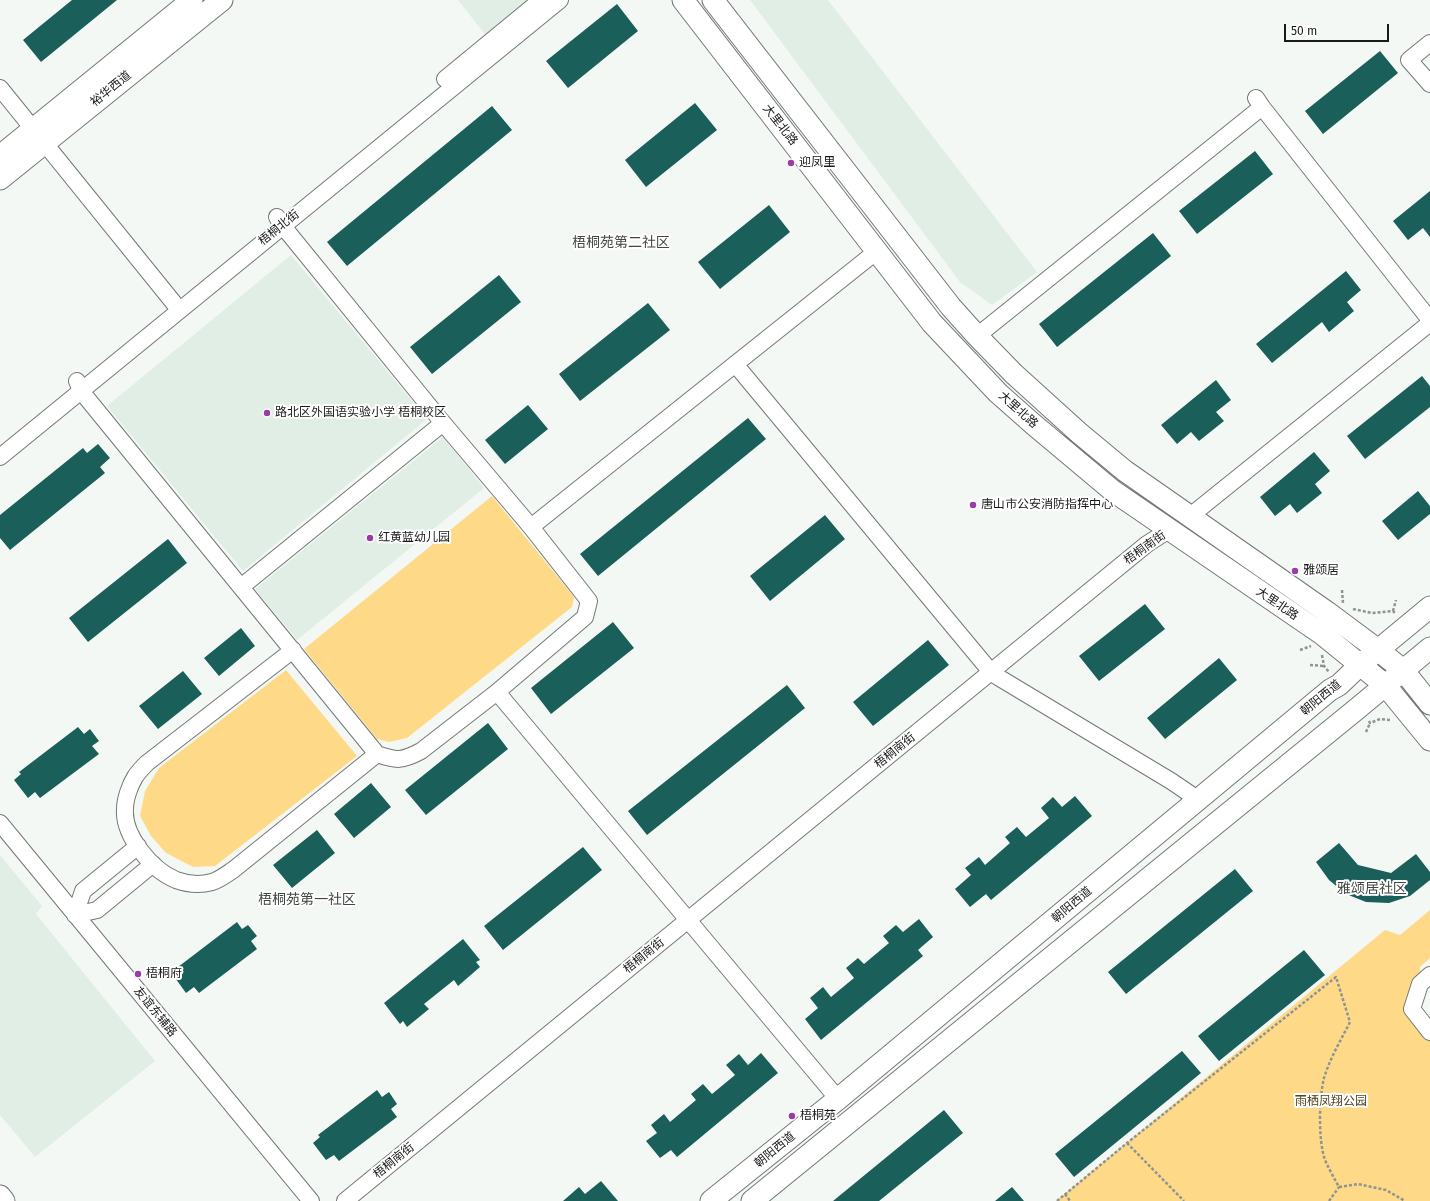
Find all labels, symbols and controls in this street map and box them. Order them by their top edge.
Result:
scale bar [1286,16,1391,42]
text: 50 m [1291,24,1317,38]
street label: 裕华西道 [88,68,134,110]
street label: 大里北路 [760,102,800,148]
place label: 迎凤里 [799,156,835,170]
marker: 迎凤里 [786,158,796,168]
street label: 梧桐北街 [256,207,302,249]
district label: 梧桐苑第二社区 [572,235,670,251]
street label: 大里北路 [995,389,1041,431]
place label: 路北区外国语实验小学 梧桐校区 [275,406,446,420]
marker: 路北区外国语实验小学 梧桐校区 [262,408,272,418]
place label: 唐山市公安消防指挥中心 [981,498,1113,512]
marker: 唐山市公安消防指挥中心 [968,500,978,510]
street label: 梧桐南街 [1121,528,1169,568]
place label: 红黄蓝幼儿园 [378,531,450,545]
marker: 红黄蓝幼儿园 [365,533,375,543]
place label: 雅颂居 [1303,564,1339,578]
marker: 雅颂居 [1290,566,1300,576]
street label: 大里北路 [1253,585,1301,623]
street label: 朝阳西道 [1298,677,1344,719]
street label: 梧桐南街 [872,730,918,772]
district label: 雅颂居社区 [1337,881,1407,897]
street label: 朝阳西道 [1049,884,1095,926]
district label: 梧桐苑第一社区 [258,892,356,908]
street label: 梧桐南街 [621,935,667,977]
place label: 梧桐府 [146,967,182,981]
marker: 梧桐府 [133,969,143,979]
street label: 友谊东辅路 [131,984,179,1040]
park label: 雨栖凤翔公园 [1295,1095,1367,1109]
place label: 梧桐苑 [800,1109,836,1123]
marker: 梧桐苑 [787,1111,797,1121]
street label: 朝阳西道 [752,1129,798,1171]
street label: 梧桐南街 [371,1140,417,1182]

